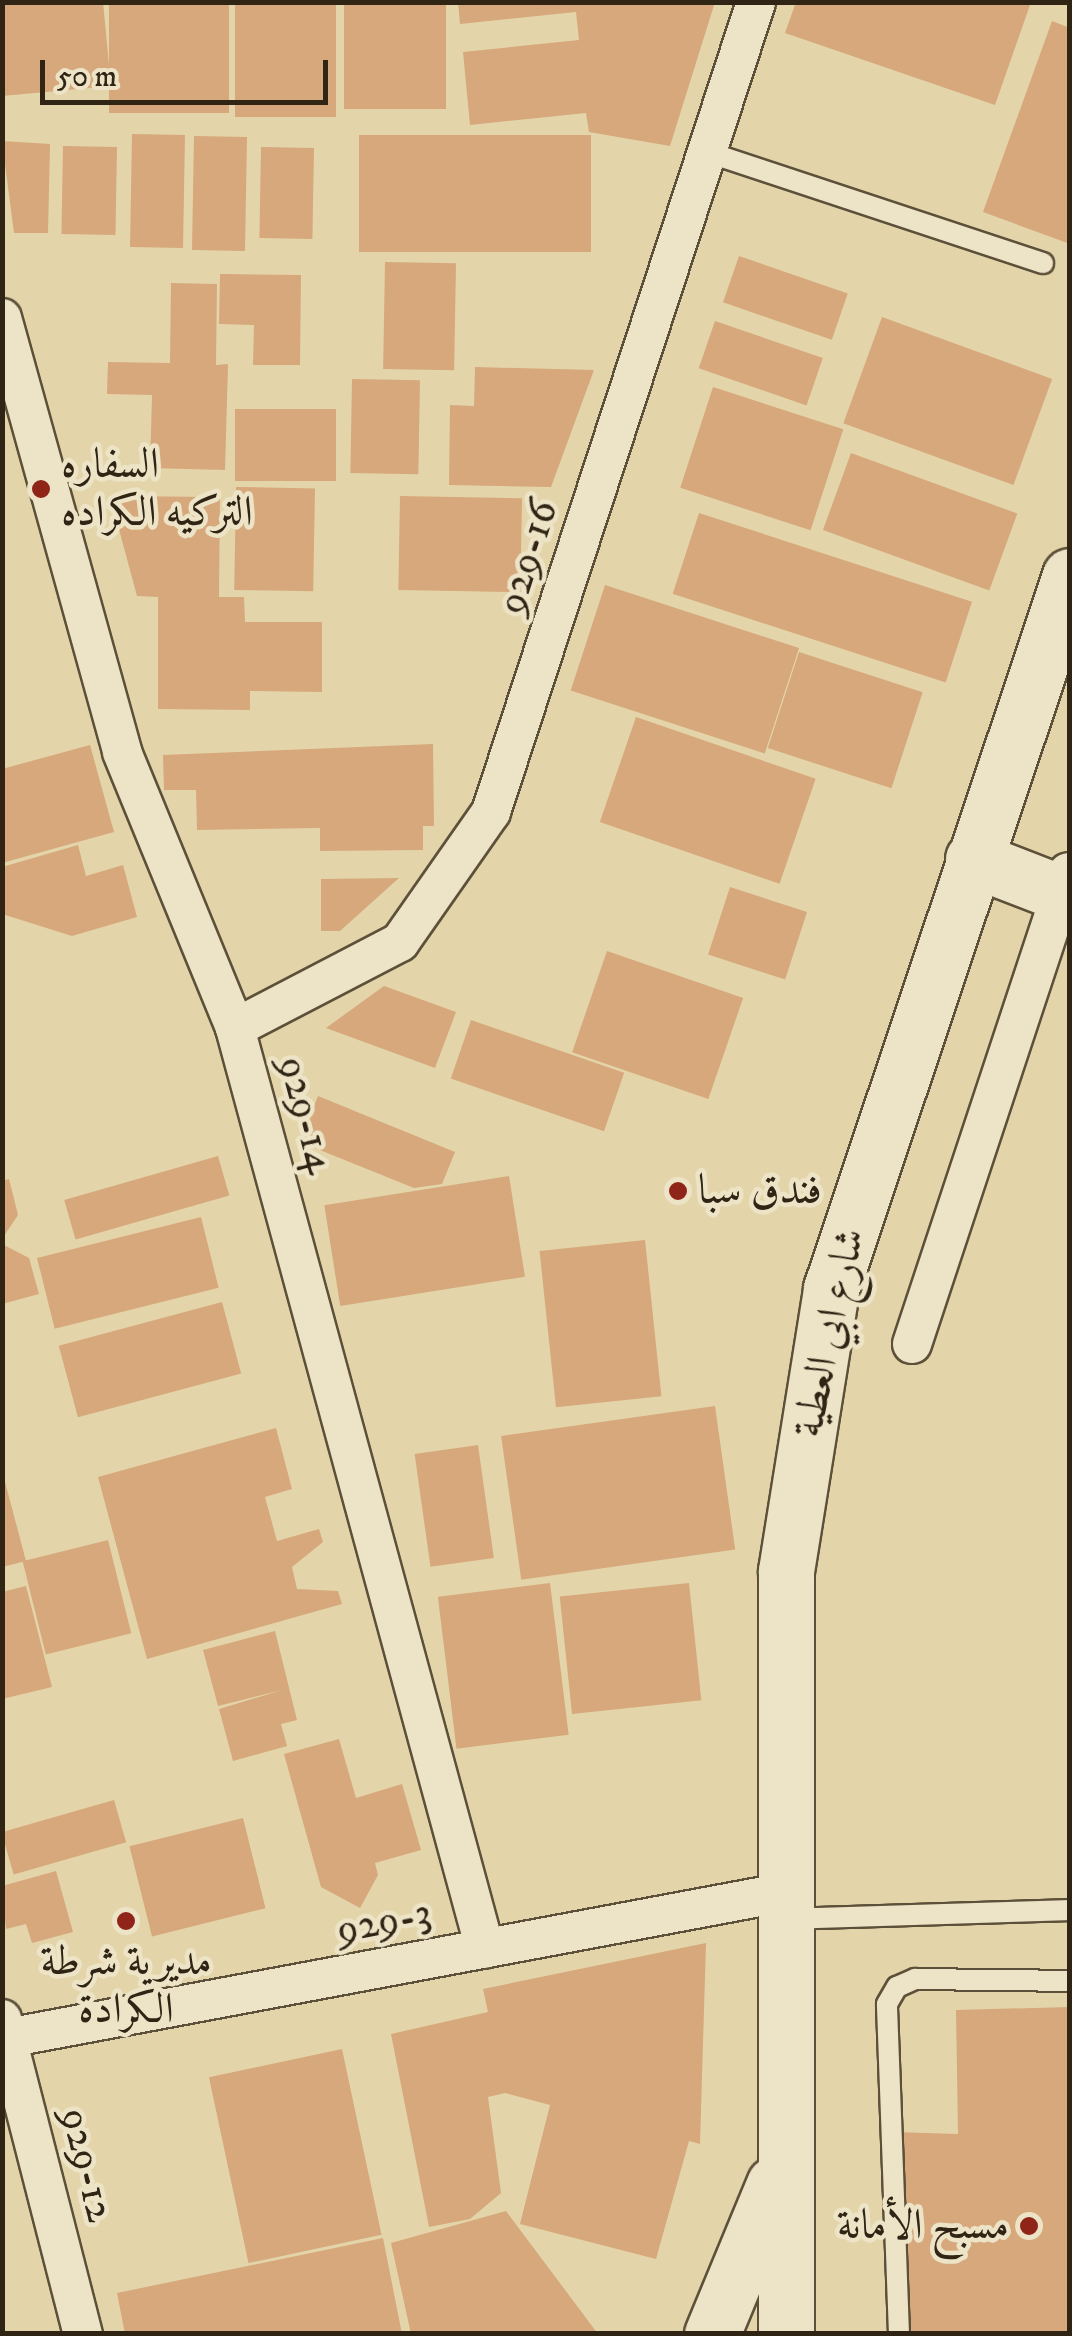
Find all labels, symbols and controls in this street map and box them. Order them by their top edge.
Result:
scale bar [45,40,332,102]
text: 50 m [57,59,117,96]
place label: السفاره التركيه الكراده [61,440,253,538]
marker: السفاره التركيه الكراده [30,478,52,500]
street label: 929-16 [486,494,570,620]
street label: 929-14 [266,1051,346,1179]
place label: فندق سبا [698,1166,822,1216]
marker: فندق سبا [667,1180,689,1202]
street label: شارع ابي العطية [783,1224,877,1442]
street label: 929-3 [332,1888,436,1956]
marker: مديرية شرطة الكرادة [115,1910,137,1932]
place label: مديرية شرطة الكرادة [40,1937,212,2035]
street label: 929-12 [49,2103,125,2227]
place label: مسبح الأمانة [837,2201,1009,2251]
marker: مسبح الأمانة [1018,2215,1040,2237]

